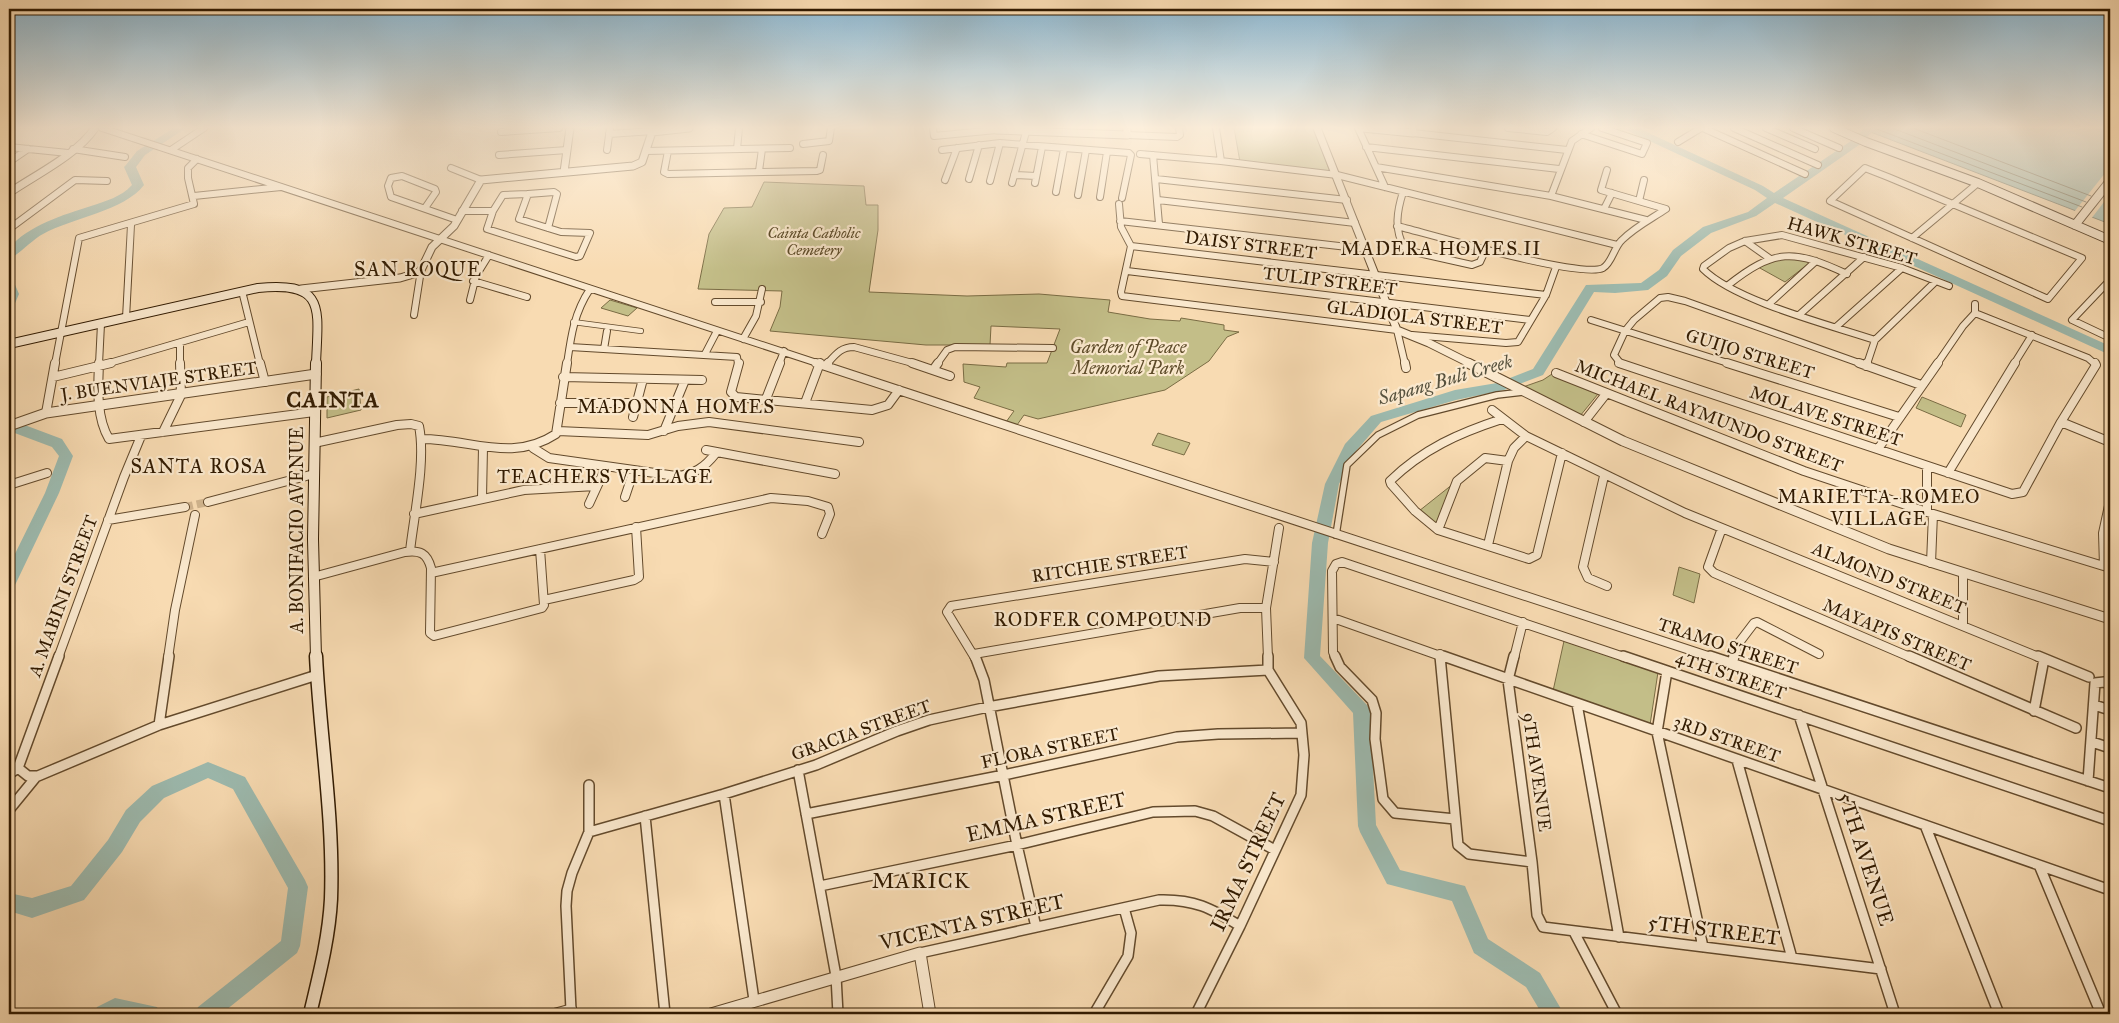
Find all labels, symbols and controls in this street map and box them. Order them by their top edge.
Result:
street label: HAWK STREET [1785,212,1919,270]
park label: Cainta Catholic Cemetery [768,224,861,259]
street label: DAISY STREET [1184,226,1318,264]
district label: MADERA HOMES II [1341,237,1541,260]
district label: SAN ROQUE [354,257,482,281]
street label: TULIP STREET [1262,262,1398,300]
street label: GLADIOLA STREET [1326,295,1504,339]
street label: GUIJO STREET [1683,324,1817,385]
park label: Garden of Peace Memorial Park [1070,336,1188,379]
water label: Sapang Buli Creek [1374,349,1516,411]
street label: MICHAEL RAYMUNDO STREET [1572,355,1846,477]
street label: J. BUENVIAJE STREET [58,356,259,407]
street label: MOLAVE STREET [1747,381,1905,451]
district label: CAINTA [286,386,380,413]
district label: MADONNA HOMES [577,395,775,418]
street label: A. BONIFACIO AVENUE [286,427,308,634]
district label: SANTA ROSA [131,454,267,478]
district label: TEACHERS VILLAGE [497,465,713,488]
district label: MARIETTA-ROMEO VILLAGE [1778,485,1980,530]
street label: A. MABINI STREET [23,512,102,681]
street label: ALMOND STREET [1808,537,1969,619]
street label: RITCHIE STREET [1030,541,1190,587]
street label: MAYAPIS STREET [1819,594,1975,676]
district label: RODFER COMPOUND [994,608,1212,631]
street label: TRAMO STREET [1655,613,1801,679]
street label: 4TH STREET [1673,646,1789,704]
street label: GRACIA STREET [788,695,934,765]
street label: 3RD STREET [1671,710,1783,768]
street label: 9TH AVENUE [1518,711,1556,833]
street label: FLORA STREET [979,723,1121,773]
street label: EMMA STREET [964,786,1128,848]
street label: IRMA STREET [1205,789,1291,935]
street label: 5TH AVENUE [1832,789,1900,929]
district label: MARICK [872,867,971,894]
street label: VICENTA STREET [876,888,1067,956]
street label: 5TH STREET [1647,909,1781,951]

